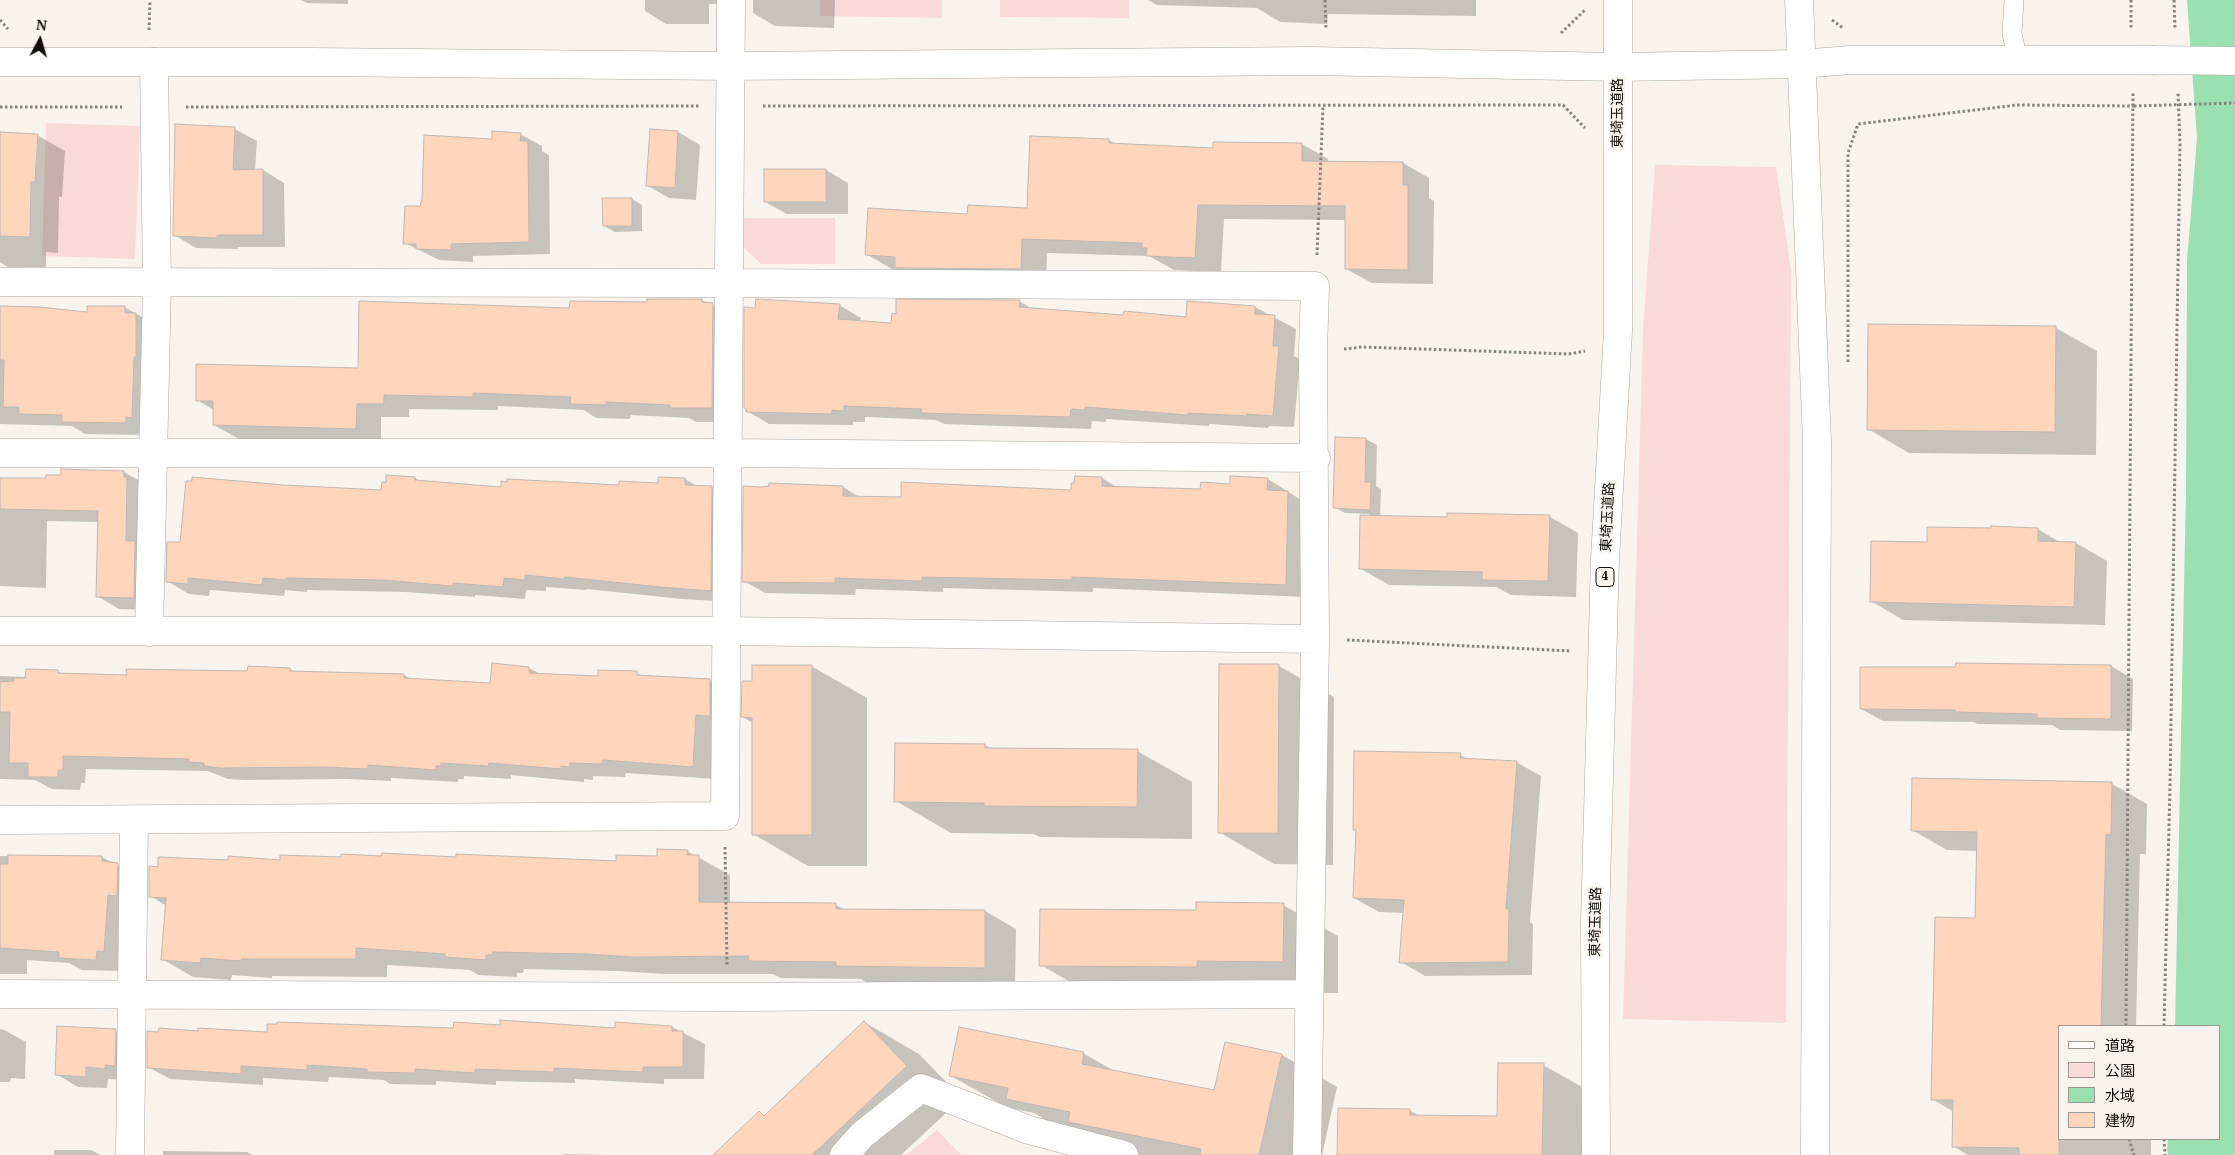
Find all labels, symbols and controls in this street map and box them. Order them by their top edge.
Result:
north arrow [15,15,65,65]
text: N [35,15,48,35]
street label: 東埼玉道路 [1610,78,1626,148]
street label: 東埼玉道路 [1598,482,1618,552]
road number: 4 [1596,568,1614,586]
street label: 東埼玉道路 [1587,887,1605,957]
legend [2058,1025,2220,1140]
text: 道路 [2105,1035,2135,1055]
text: 公園 [2105,1060,2135,1080]
text: 水域 [2105,1085,2135,1105]
text: 建物 [2105,1110,2135,1130]

